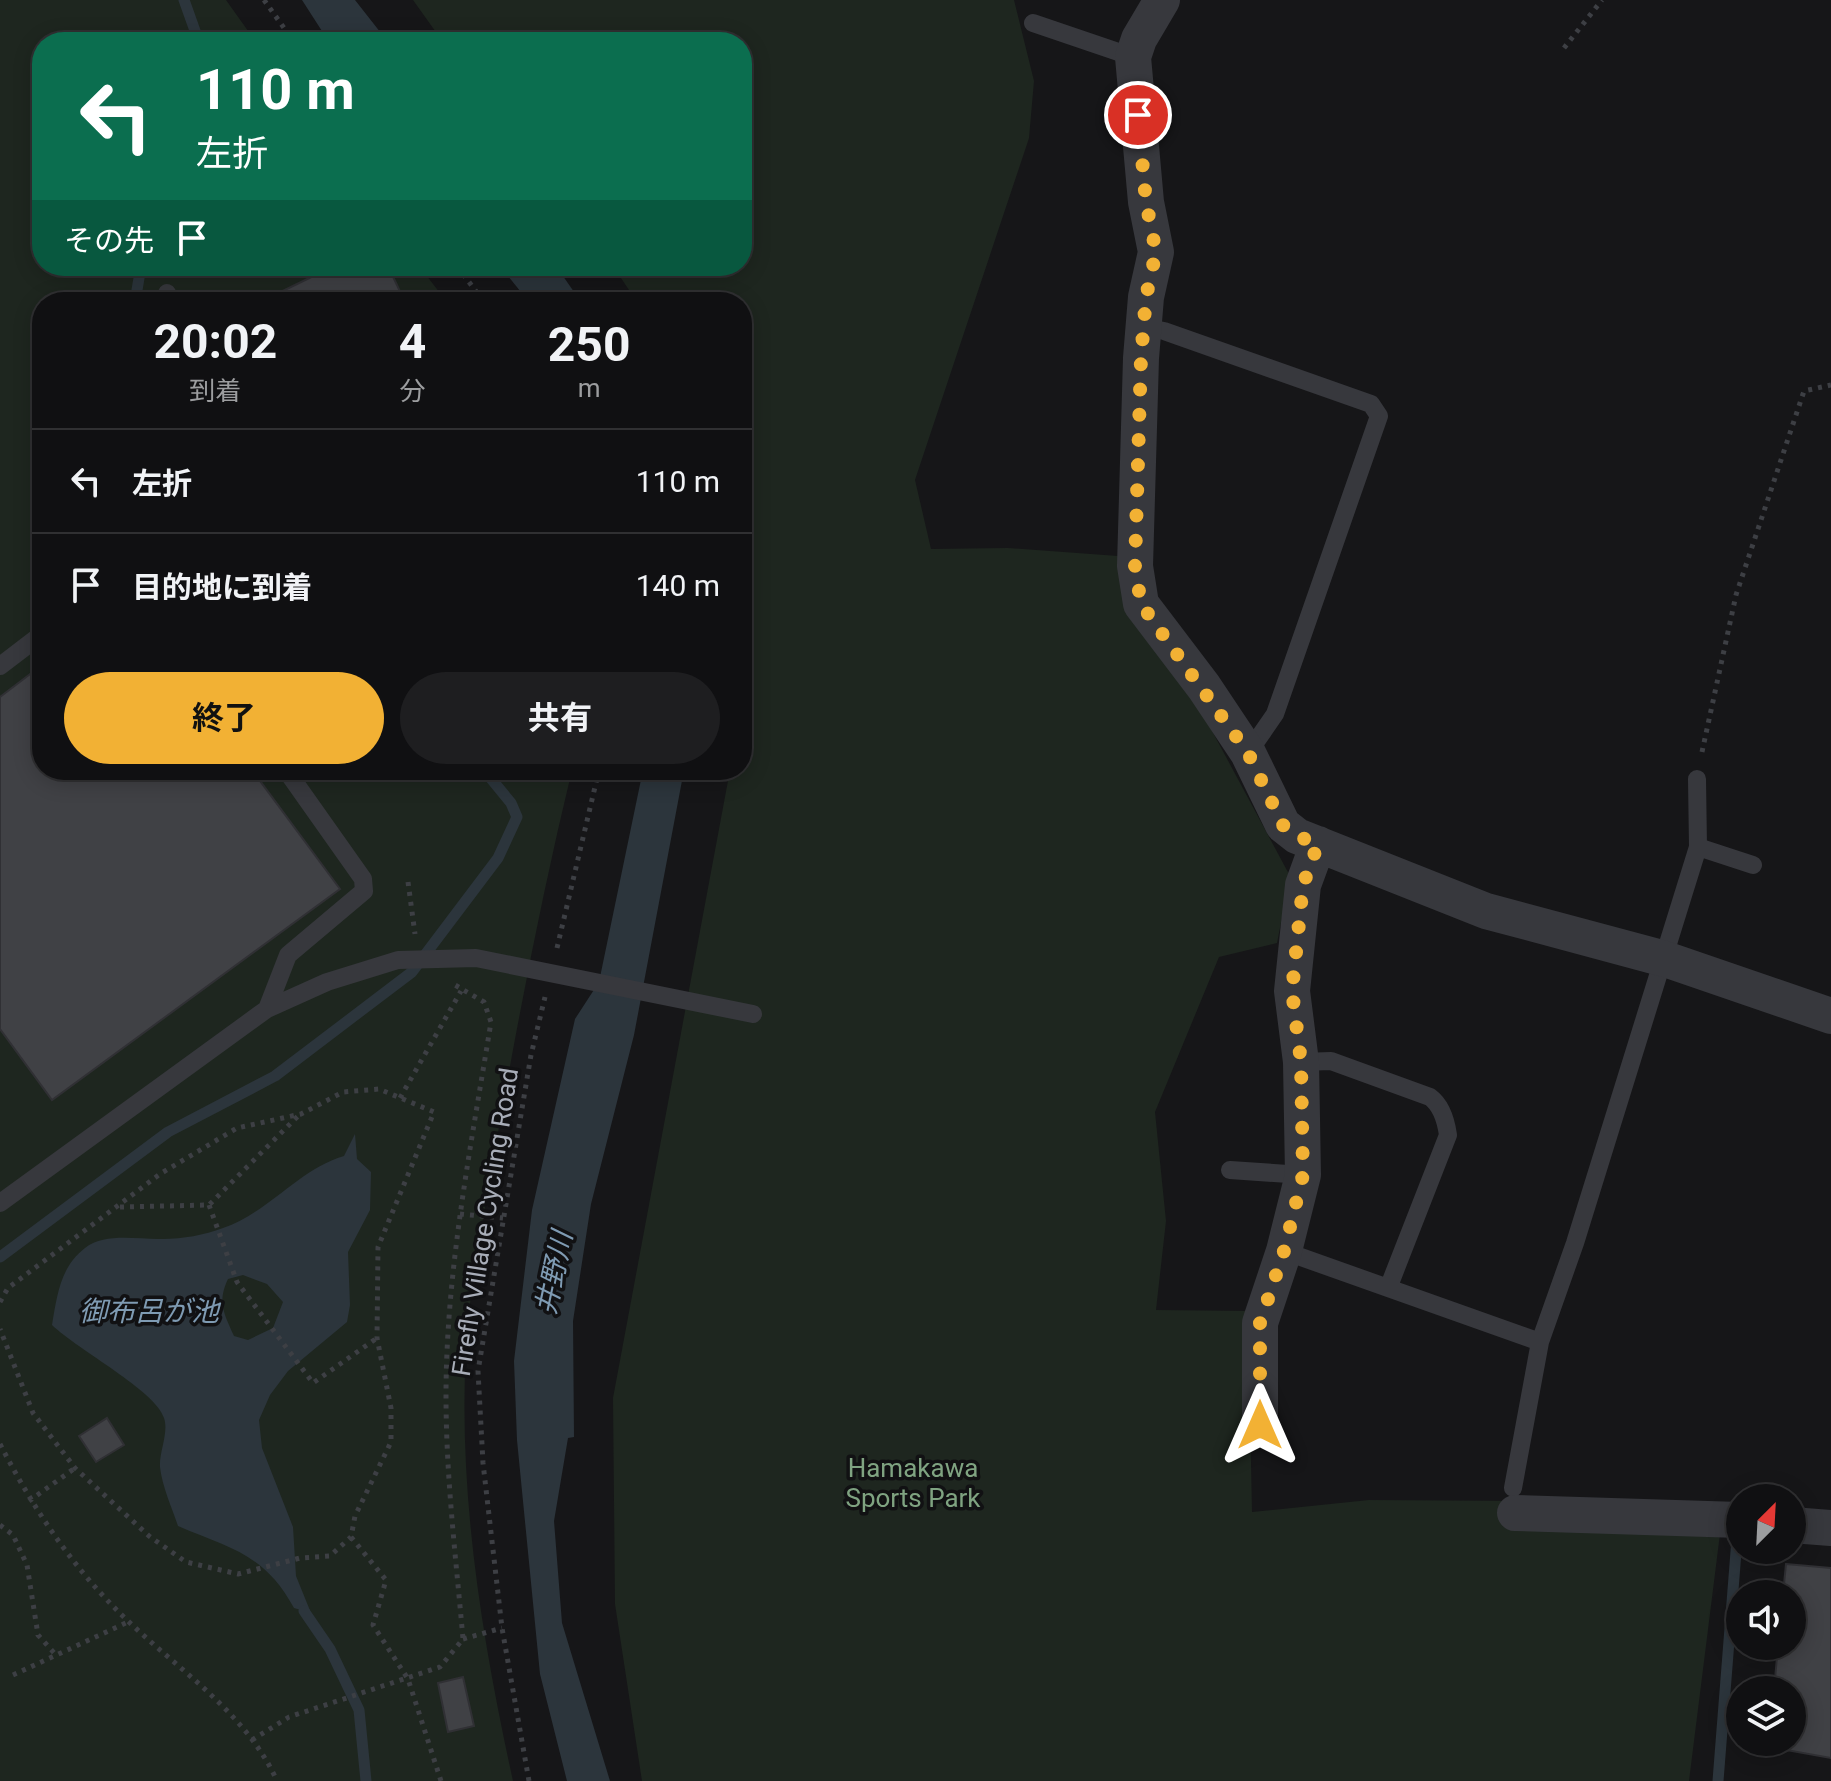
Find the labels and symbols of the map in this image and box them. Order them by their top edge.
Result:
pin [1104,81,1172,149]
street label: Firefly Village Cycling Road [446,1066,524,1378]
water label: 井野川 [529,1226,579,1318]
water label: 御布呂が池 [79,1295,222,1328]
position arrow [1218,1383,1302,1467]
park label: Hamakawa Sports Park [845,1453,981,1513]
north arrow [1726,1484,1806,1564]

